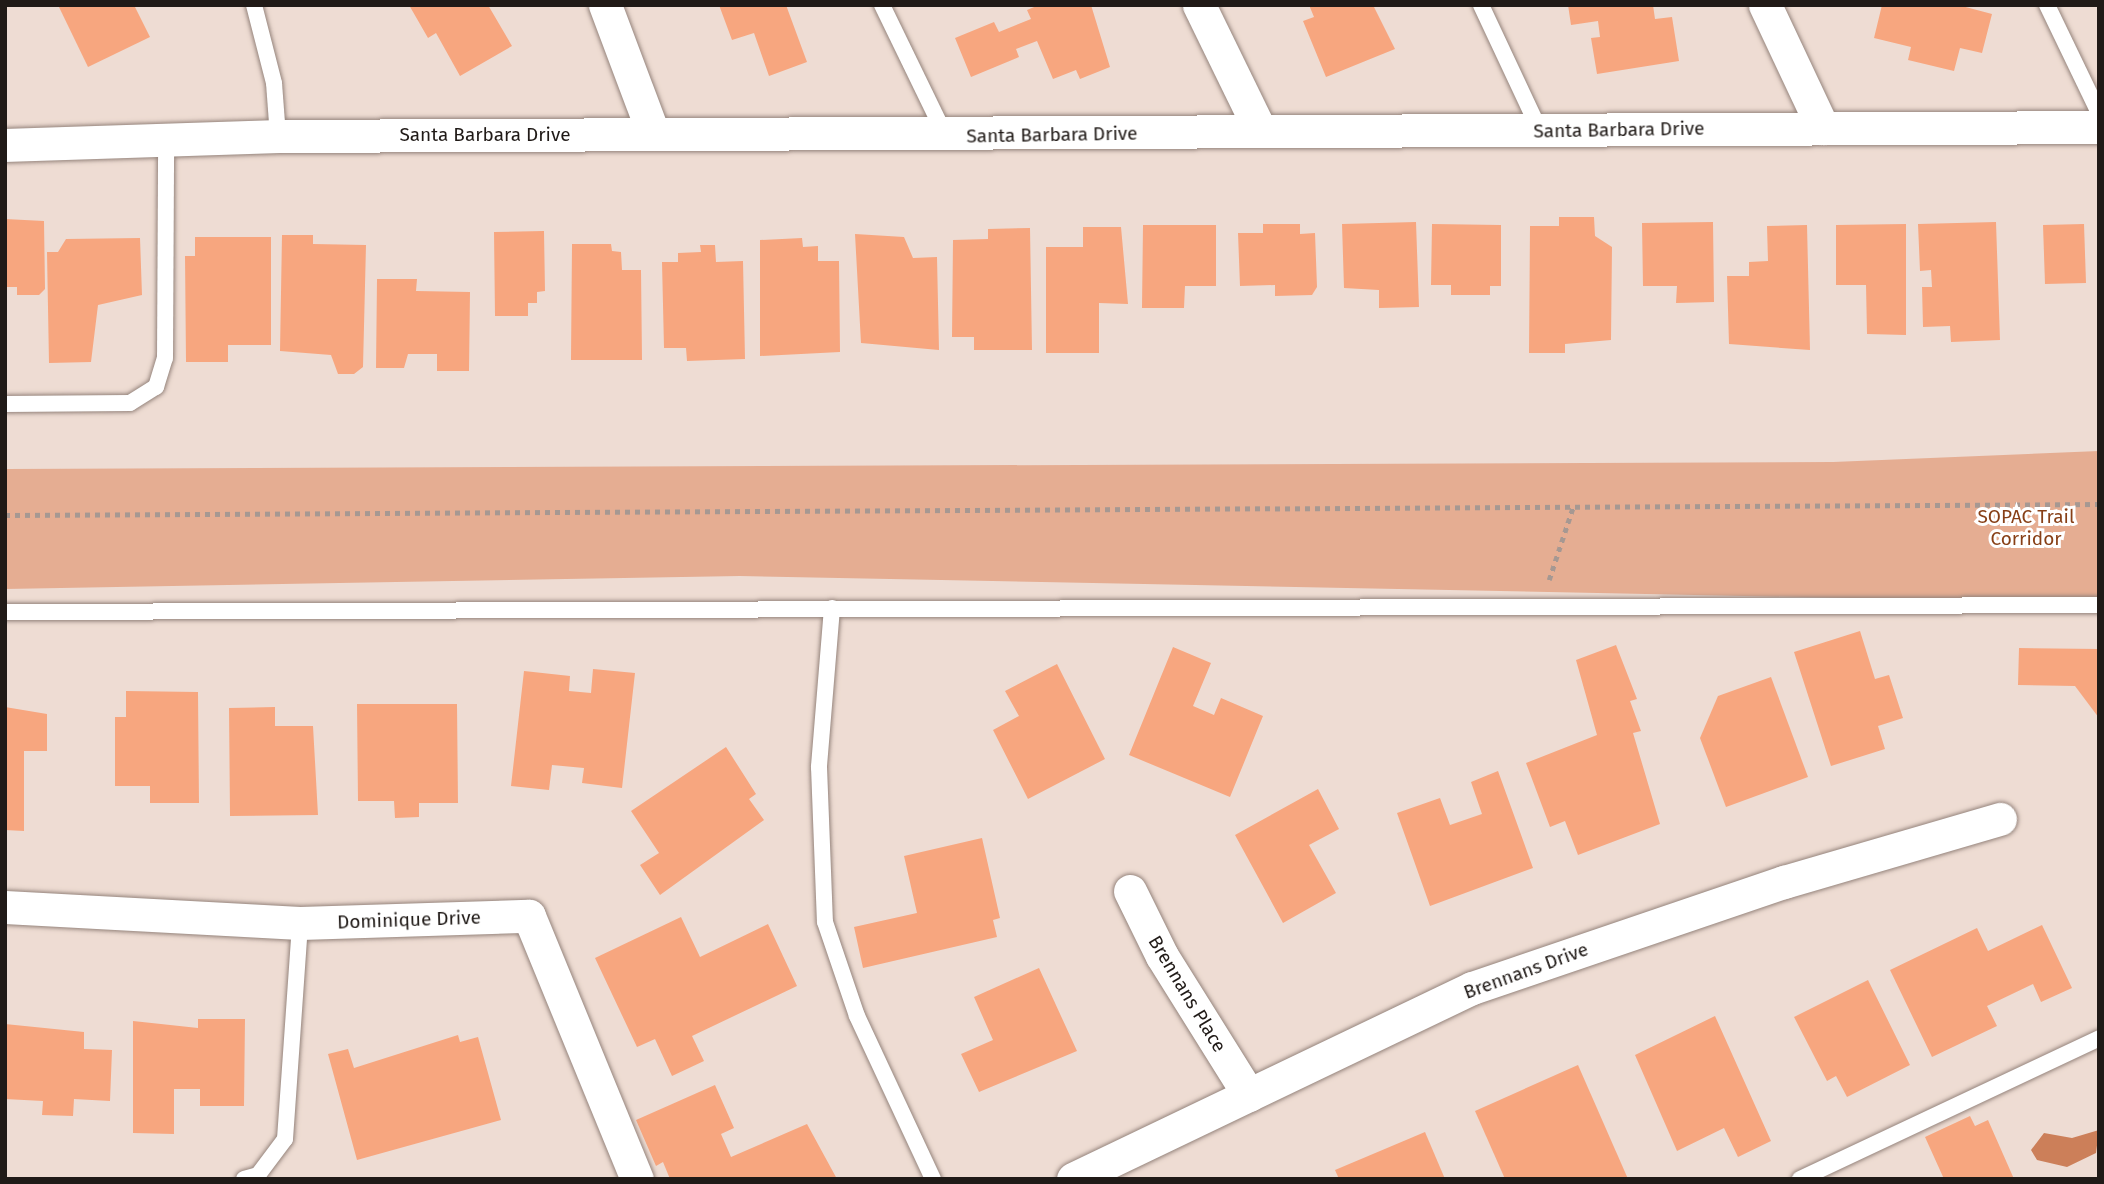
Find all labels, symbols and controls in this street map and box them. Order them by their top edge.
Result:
street label: Santa Barbara Drive [1533,117,1705,143]
street label: Santa Barbara Drive [966,122,1138,148]
street label: Santa Barbara Drive [399,124,571,146]
park label: SOPAC Trail Corridor [1978,506,2074,550]
street label: Dominique Drive [337,906,481,934]
street label: Brennans Place [1143,932,1231,1056]
street label: Brennans Drive [1461,938,1591,1004]

